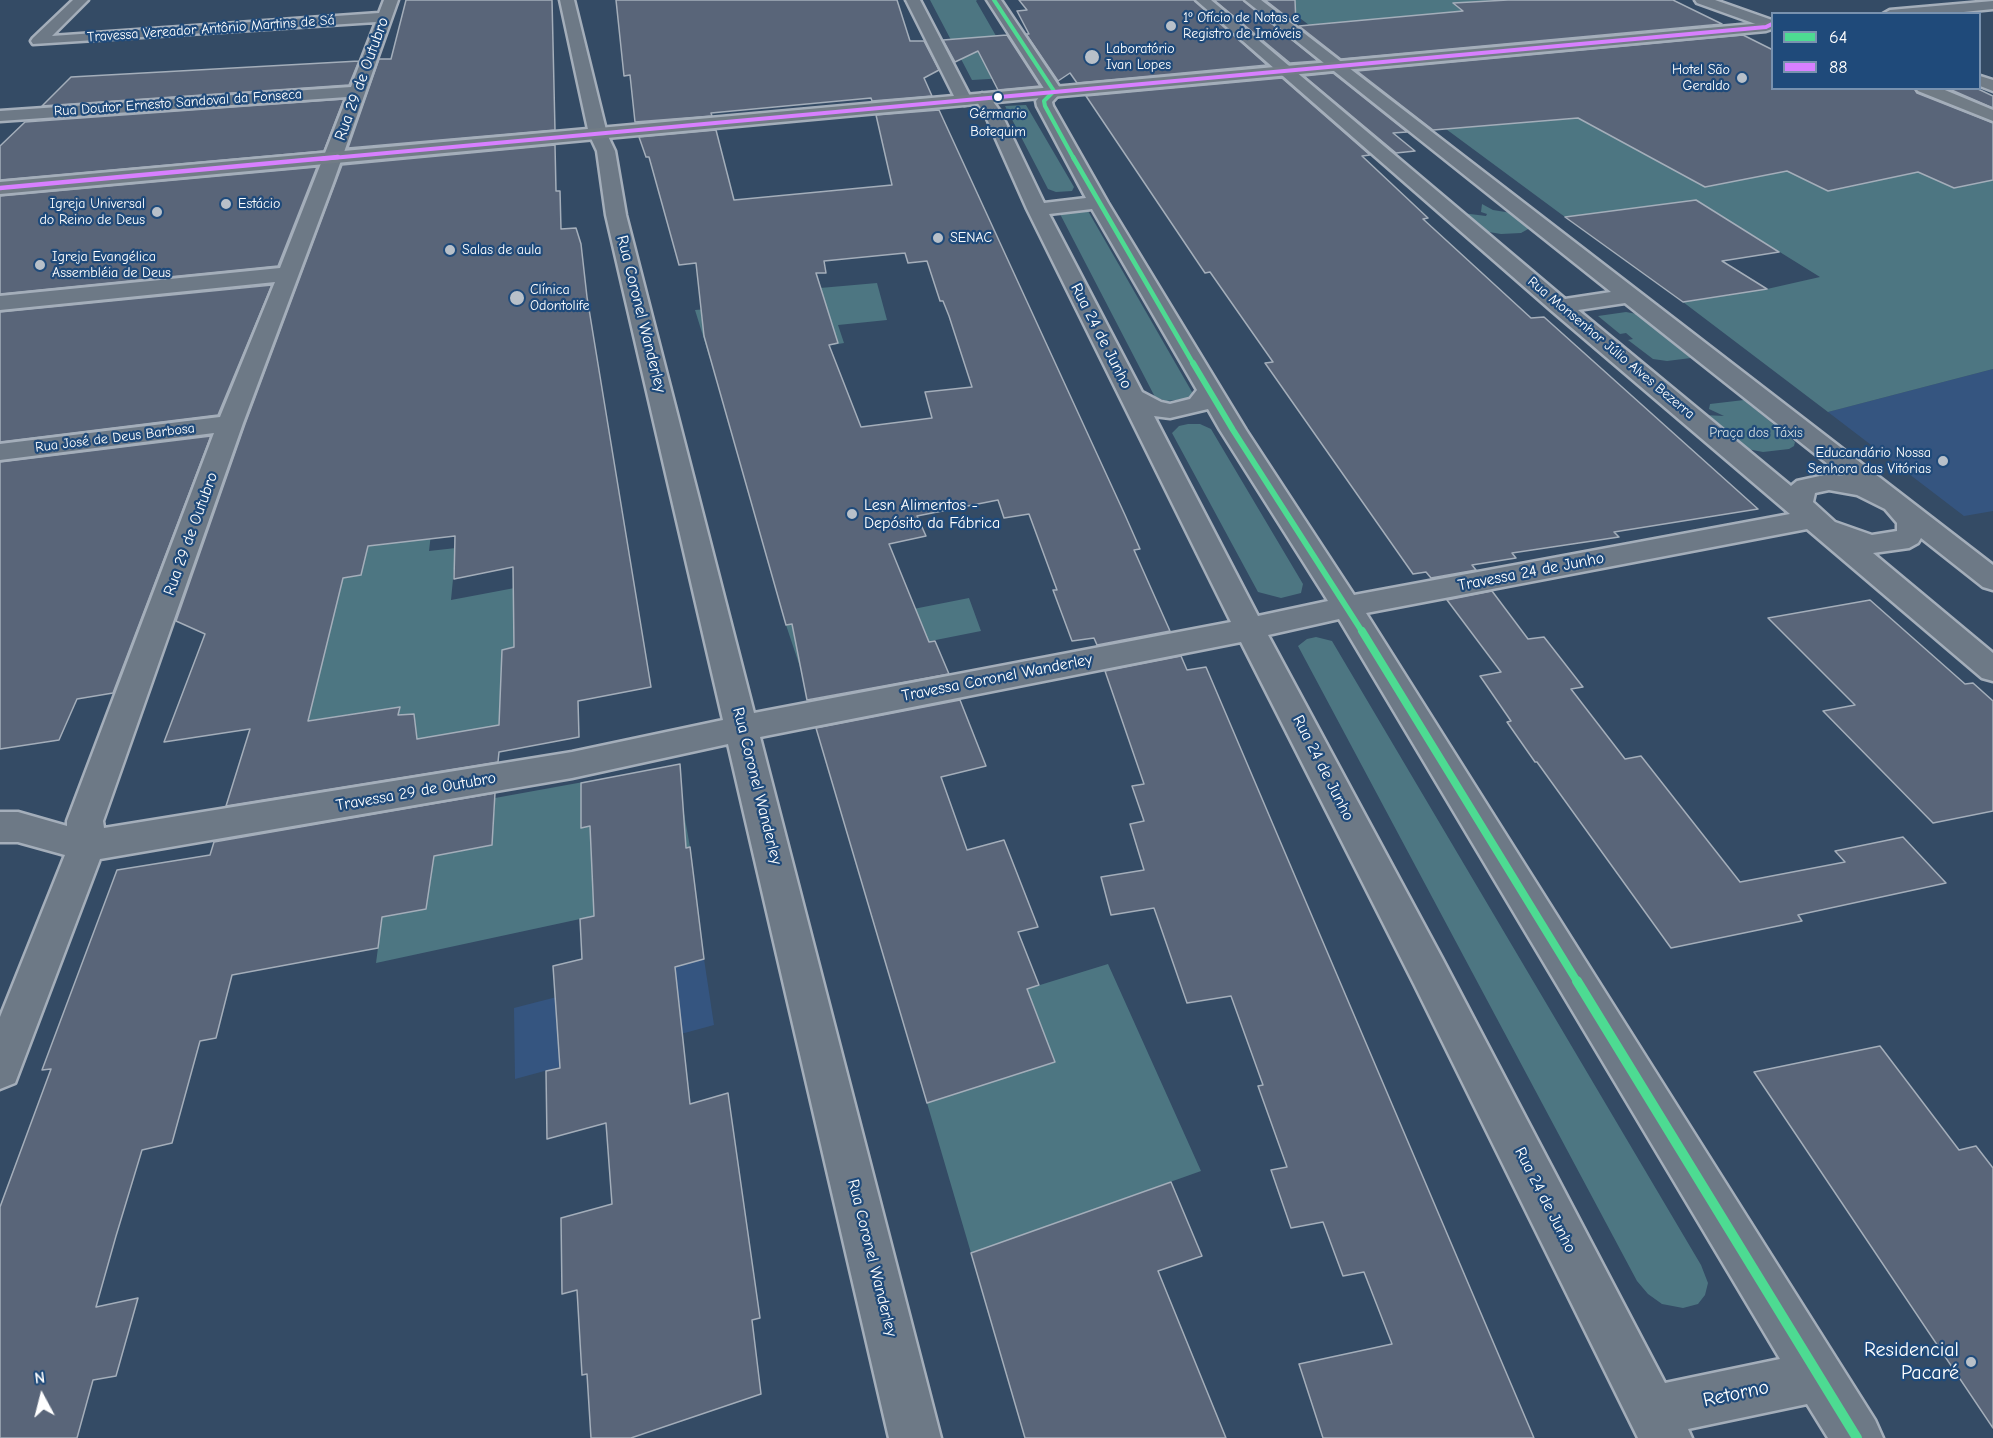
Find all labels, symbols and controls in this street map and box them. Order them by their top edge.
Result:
place label: 1º Ofício de Notas e Registro de Imóveis [1183,10,1301,42]
street label: Travessa Vereador Antônio Martins de Sá [87,12,335,46]
legend [1771,12,1981,90]
street label: Rua 29 de Outubro [331,15,393,143]
marker: 1º Ofício de Notas e Registro de Imóveis [1164,19,1178,33]
text: 64 [1829,27,1847,48]
place label: Laboratório Ivan Lopes [1106,41,1175,74]
marker: Laboratório Ivan Lopes [1083,48,1101,66]
text: 88 [1829,57,1848,78]
place label: Hotel São Geraldo [1672,62,1730,94]
marker: Hotel São Geraldo [1735,71,1749,85]
street label: Rua Doutor Ernesto Sandoval da Fonseca [53,86,303,120]
marker: Gérmario Botequim [992,91,1004,103]
place label: Gérmario Botequim [969,106,1027,138]
place label: Igreja Universal do Reino de Deus [39,196,145,228]
place label: Estácio [238,196,280,212]
marker: Estácio [219,197,233,211]
marker: Igreja Universal do Reino de Deus [150,205,164,219]
place label: SENAC [950,230,992,246]
marker: SENAC [931,231,945,245]
street label: Rua Coronel Wanderley [612,233,670,395]
place label: Salas de aula [462,242,542,258]
marker: Salas de aula [443,243,457,257]
place label: Igreja Evangélica Assembléia de Deus [52,249,171,282]
marker: Igreja Evangélica Assembléia de Deus [33,258,47,272]
street label: Rua Monsenhor Júlio Alves Bezerra [1524,273,1698,423]
street label: Rua 24 de Junho [1066,280,1136,392]
place label: Clínica Odontolife [530,282,589,314]
marker: Clínica Odontolife [508,289,526,307]
street label: Rua José de Deus Barbosa [34,420,196,456]
park label: Praça dos Táxis [1709,425,1803,441]
place label: Educandário Nossa Senhora das Vitórias [1808,445,1931,478]
marker: Educandário Nossa Senhora das Vitórias [1936,454,1950,468]
street label: Rua 29 de Outubro [160,470,222,598]
place label: Lesn Alimentos - Depósito da Fábrica [864,495,1000,533]
marker: Lesn Alimentos - Depósito da Fábrica [845,507,859,521]
street label: Travessa 24 de Junho [1456,548,1606,596]
street label: Travessa Coronel Wanderley [900,650,1094,706]
street label: Rua Coronel Wanderley [728,705,786,867]
street label: Rua 24 de Junho [1288,712,1358,824]
street label: Travessa 29 de Outubro [334,768,498,816]
street label: Rua 24 de Junho [1510,1144,1580,1256]
street label: Rua Coronel Wanderley [843,1177,901,1339]
place label: Residencial Pacaré [1864,1338,1959,1385]
marker: Residencial Pacaré [1964,1355,1978,1369]
north arrow [12,1366,72,1426]
text: N [34,1369,46,1388]
street label: Retorno [1701,1375,1771,1413]

